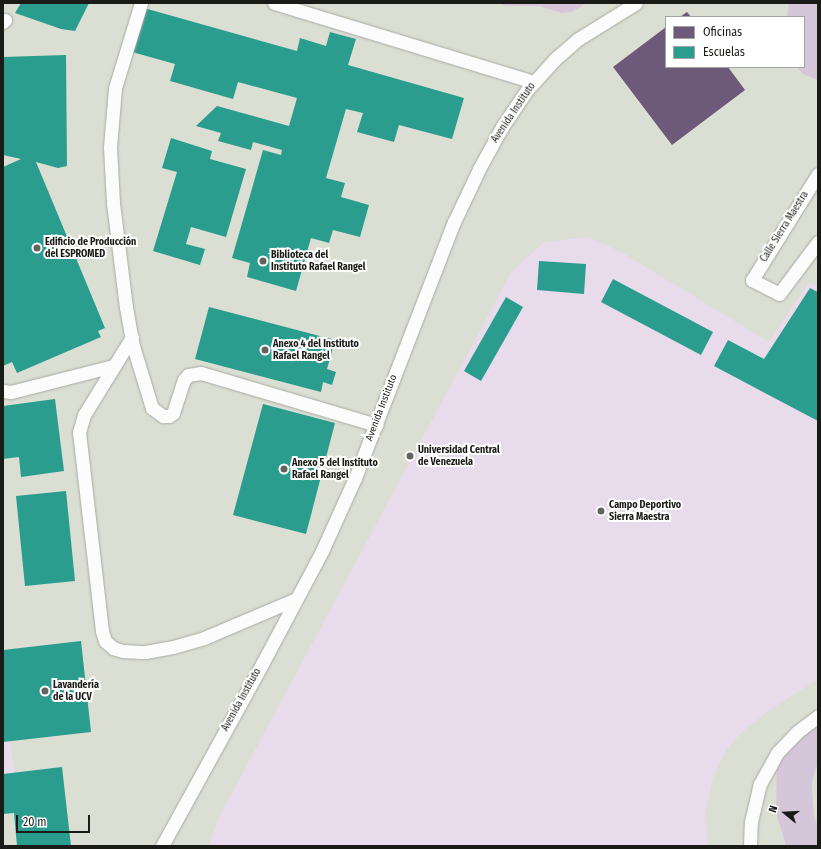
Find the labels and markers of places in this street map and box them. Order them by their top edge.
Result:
place label: Edificio de Producción del ESPROMED [45,236,136,260]
marker: Edificio de Producción del ESPROMED [32,243,42,253]
place label: Biblioteca del Instituto Rafael Rangel [271,249,366,272]
marker: Biblioteca del Instituto Rafael Rangel [258,256,268,266]
place label: Anexo 4 del Instituto Rafael Rangel [273,338,359,362]
marker: Anexo 4 del Instituto Rafael Rangel [260,345,270,355]
place label: Universidad Central de Venezuela [418,444,500,468]
marker: Universidad Central de Venezuela [405,451,415,461]
place label: Anexo 5 del Instituto Rafael Rangel [292,457,378,480]
marker: Anexo 5 del Instituto Rafael Rangel [279,464,289,474]
place label: Campo Deportivo Sierra Maestra [609,499,681,522]
marker: Campo Deportivo Sierra Maestra [596,506,606,516]
place label: Lavandería de la UCV [53,679,99,702]
marker: Lavandería de la UCV [40,686,50,696]

